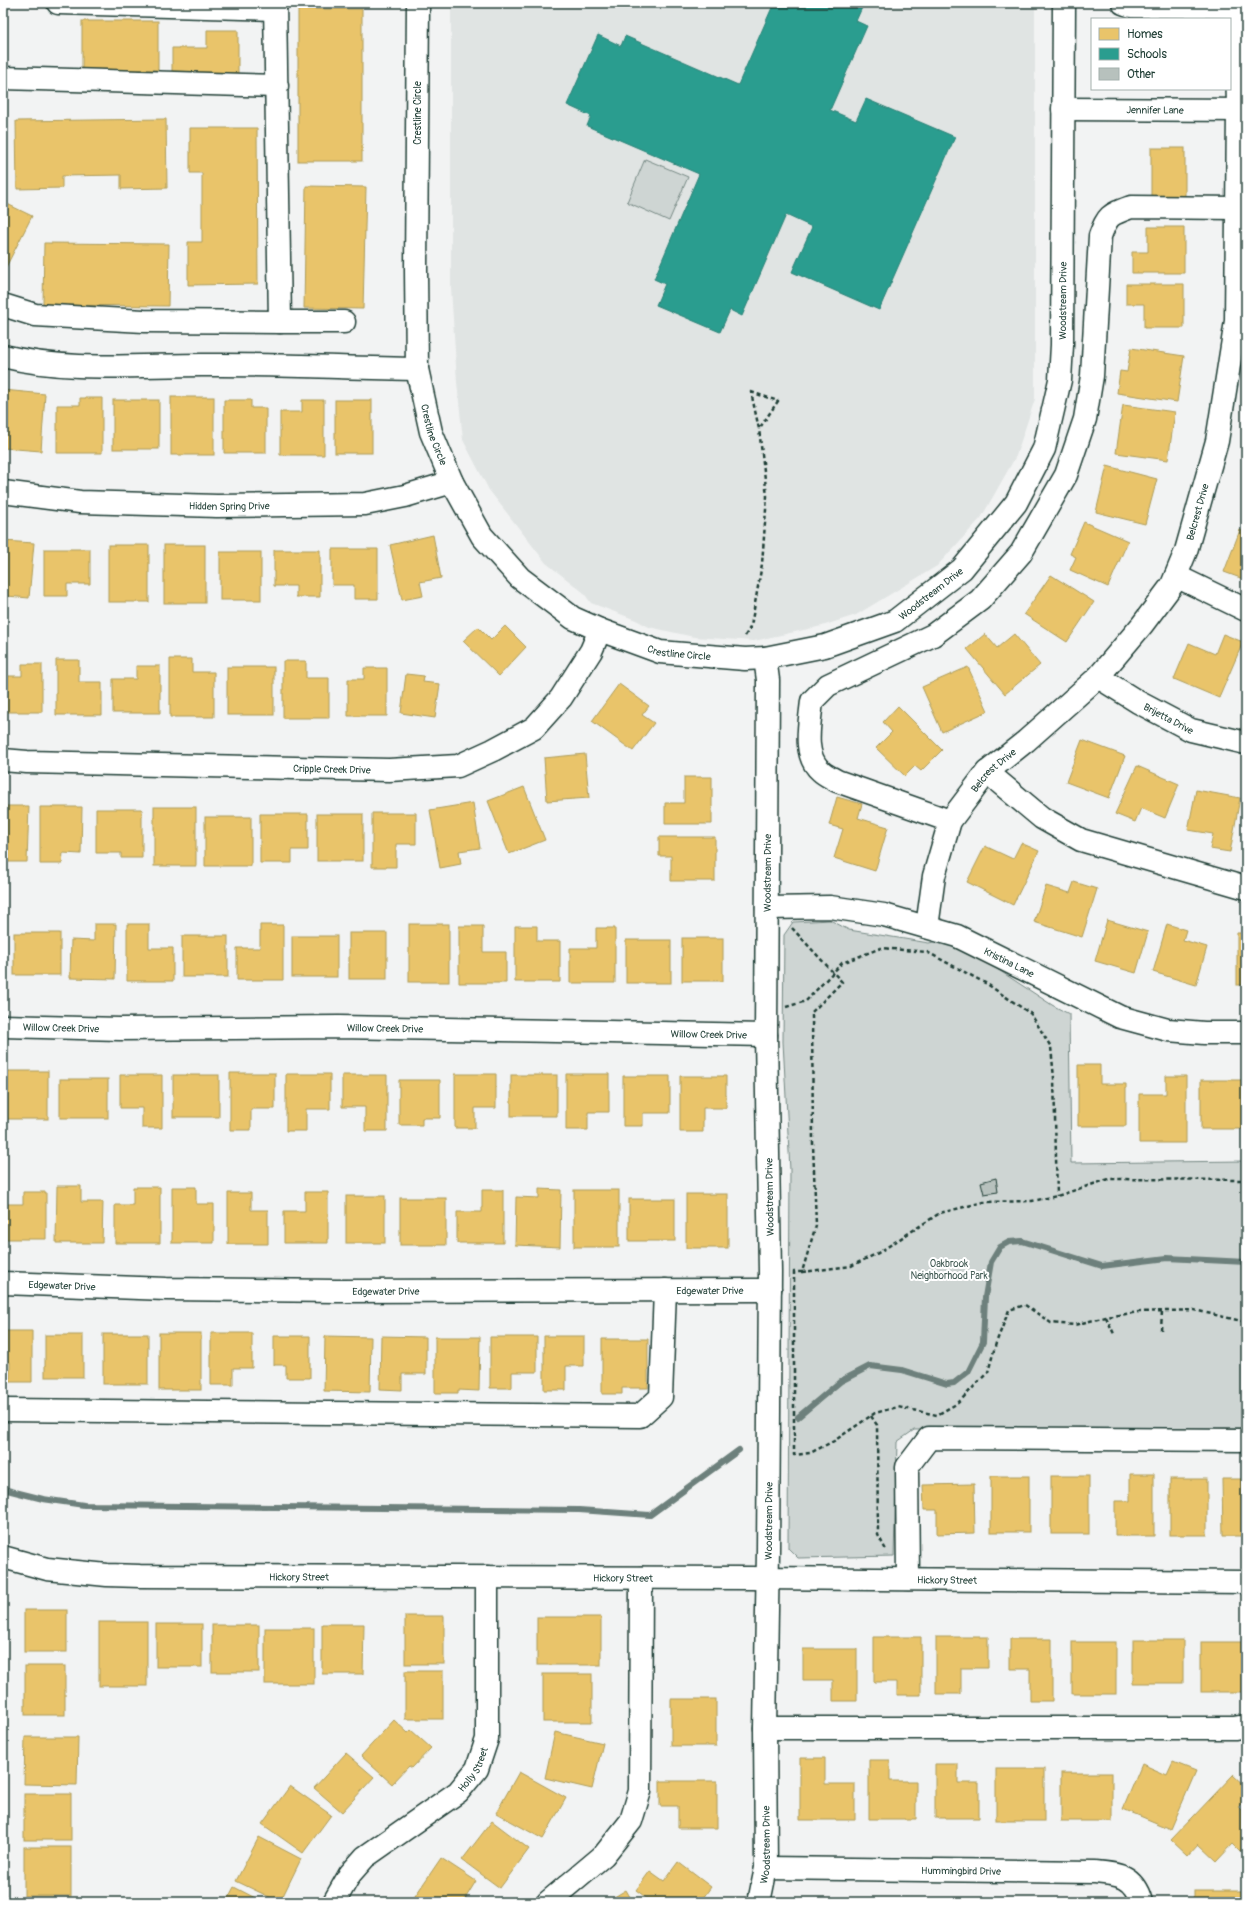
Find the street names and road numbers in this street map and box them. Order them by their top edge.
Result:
street label: Crestline Circle [412,81,424,145]
street label: Jennifer Lane [1126,104,1184,117]
street label: Woodstream Drive [1057,262,1069,340]
street label: Crestline Circle [418,403,449,467]
street label: Belcrest Drive [1184,482,1212,542]
street label: Hidden Spring Drive [189,500,270,513]
street label: Woodstream Drive [897,565,966,623]
street label: Crestline Circle [645,643,711,663]
street label: Brijetta Drive [1141,701,1195,737]
street label: Belcrest Drive [969,746,1019,795]
street label: Cripple Creek Drive [293,763,371,777]
street label: Woodstream Drive [762,834,774,912]
street label: Kristina Lane [982,945,1036,980]
street label: Willow Creek Drive [23,1022,99,1035]
street label: Willow Creek Drive [347,1022,423,1036]
street label: Willow Creek Drive [671,1028,747,1042]
street label: Woodstream Drive [763,1158,777,1236]
street label: Edgewater Drive [28,1279,96,1293]
street label: Edgewater Drive [676,1285,744,1297]
street label: Edgewater Drive [352,1286,420,1298]
street label: Woodstream Drive [763,1482,775,1560]
street label: Hickory Street [269,1571,330,1584]
street label: Hickory Street [593,1572,654,1585]
street label: Hickory Street [917,1574,978,1587]
street label: Holly Street [456,1745,491,1794]
street label: Woodstream Drive [758,1806,773,1885]
street label: Hummingbird Drive [921,1865,1001,1878]

